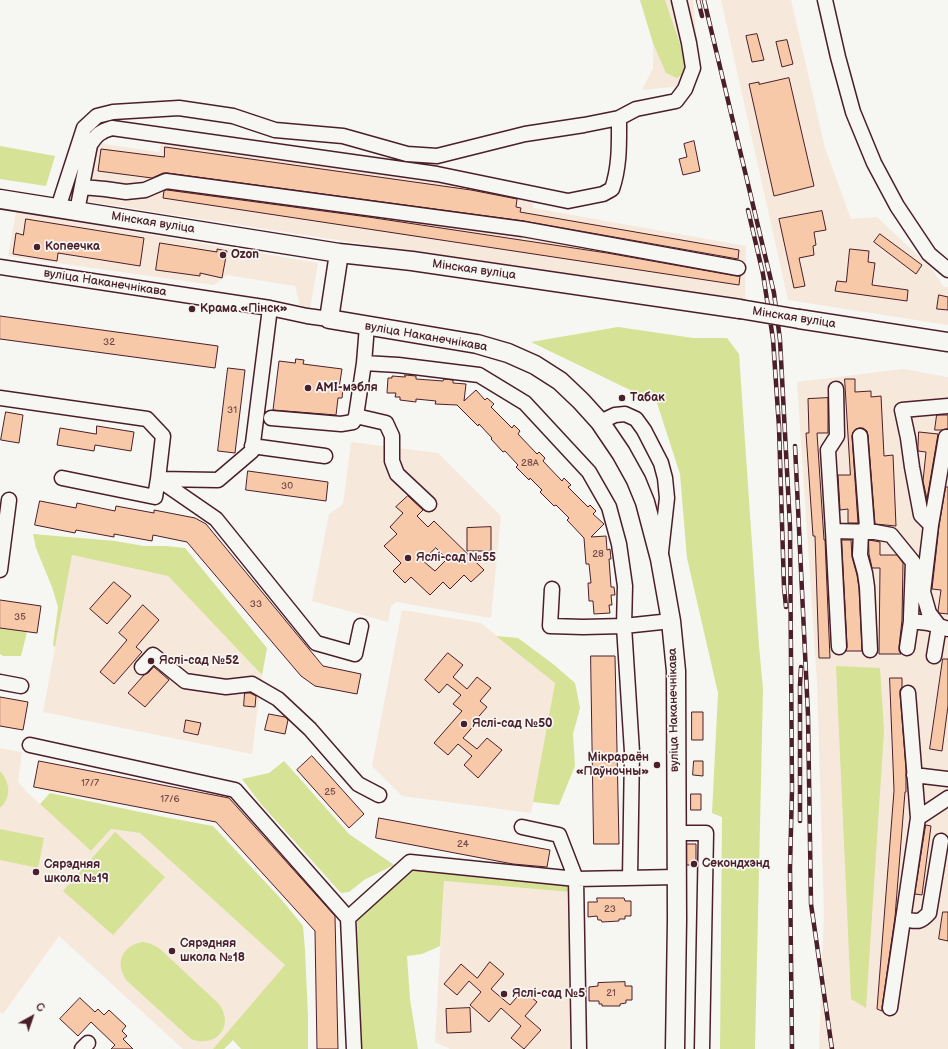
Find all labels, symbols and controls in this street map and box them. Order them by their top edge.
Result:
street label: Мінская вуліца [110,209,196,237]
place label: Копеечка [45,240,100,254]
marker: Копеечка [32,242,42,252]
place label: Ozon [231,248,259,262]
marker: Ozon [218,250,228,260]
street label: Мінская вуліца [431,257,517,283]
street label: вуліца Наканечнікава [42,266,168,300]
place label: Крама «Пінск» [200,302,288,316]
marker: Крама «Пінск» [187,304,197,314]
street label: Мінская вуліца [751,304,837,332]
street label: вуліца Наканечнікава [364,319,488,355]
house number: 32 [103,336,115,348]
place label: AMI-мэбля [316,381,378,395]
marker: AMI-мэбля [303,383,313,393]
place label: Табак [630,391,665,405]
marker: Табак [617,393,627,403]
house number: 31 [227,404,237,416]
house number: 28А [521,457,539,469]
house number: 30 [281,480,293,492]
house number: 28 [592,548,604,560]
place label: Яслі-сад №55 [416,551,496,565]
marker: Яслі-сад №55 [403,553,413,563]
house number: 33 [250,598,262,610]
house number: 35 [14,611,26,623]
street label: вуліца Наканечнікава [666,648,682,772]
place label: Яслі-сад №52 [159,654,239,668]
marker: Яслі-сад №52 [146,656,156,666]
place label: Яслі-сад №50 [472,717,553,731]
marker: Яслі-сад №50 [459,719,469,729]
place label: Мікрараён «Паўночны» [576,751,649,779]
marker: Мікрараён «Паўночны» [652,760,662,770]
house number: 17/7 [81,777,99,789]
house number: 25 [324,786,336,798]
house number: 17/6 [160,793,180,805]
house number: 24 [457,838,469,850]
place label: Секондхэнд [702,857,770,871]
place label: Сярэдняя школа №19 [44,858,109,886]
marker: Секондхэнд [689,859,699,869]
marker: Сярэдняя школа №19 [31,867,41,877]
house number: 23 [604,903,616,915]
place label: Сярэдняя школа №18 [180,937,245,965]
marker: Сярэдняя школа №18 [167,946,177,956]
place label: Яслі-сад №5 [512,987,585,1001]
house number: 21 [606,987,616,999]
marker: Яслі-сад №5 [499,989,509,999]
north arrow [12,997,52,1037]
text: С [33,1000,47,1015]

